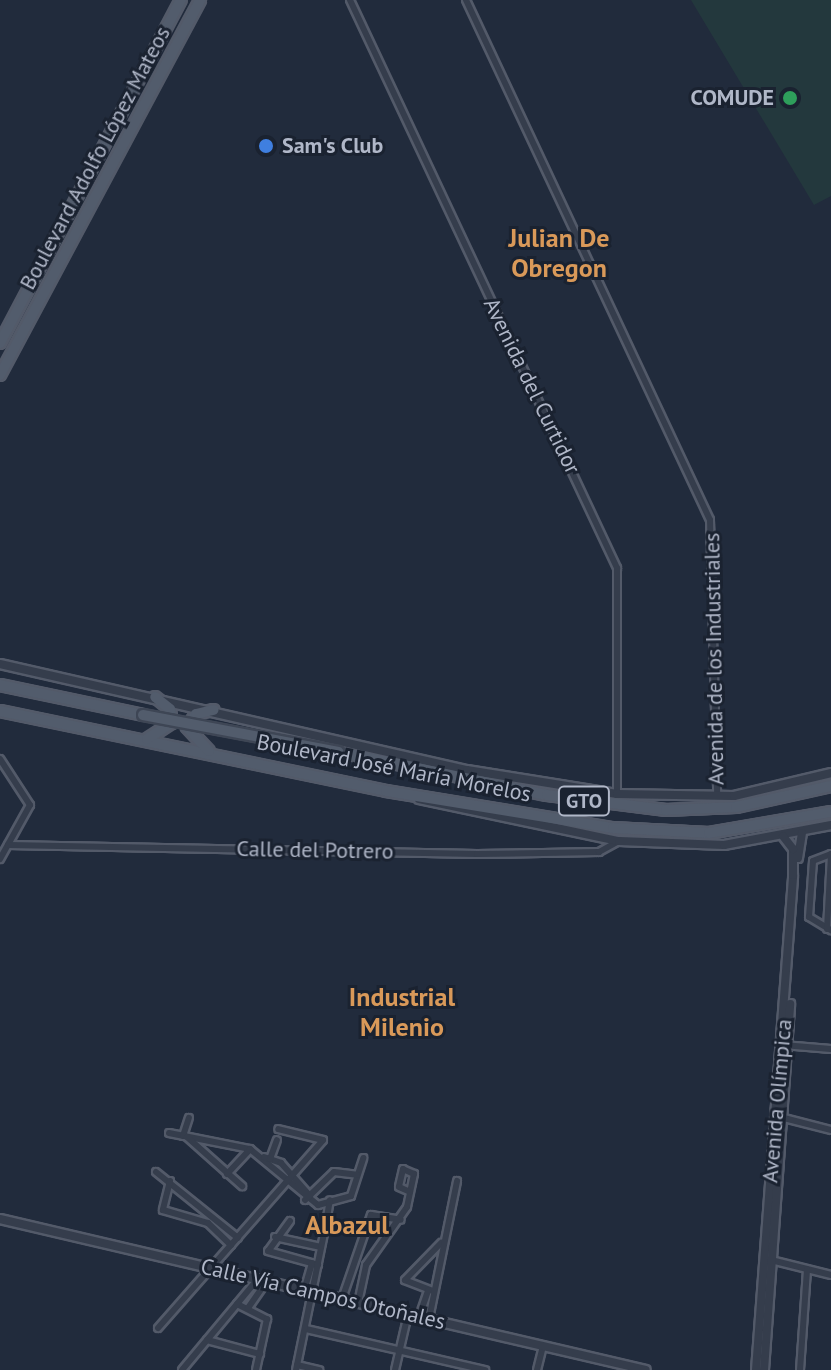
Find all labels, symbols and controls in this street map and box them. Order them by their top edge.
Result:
street label: Boulevard Adolfo López Mateos [14,21,176,295]
place label: COMUDE [691,85,774,111]
marker: COMUDE [781,89,799,107]
place label: Sam's Club [282,133,384,159]
marker: Sam's Club [257,137,275,155]
district label: Julian De Obregon [509,222,609,284]
street label: Avenida del Curtidor [478,294,586,478]
street label: Avenida de los Industriales [699,533,729,785]
street label: Boulevard José María Morelos [255,728,533,808]
road number: GTO [556,785,612,817]
street label: Calle del Potrero [236,835,394,865]
district label: Industrial Milenio [349,981,455,1042]
street label: Avenida Olímpica [757,1018,797,1184]
district label: Albazul [305,1209,389,1241]
street label: Calle Vía Campos Otoñales [198,1253,448,1335]

